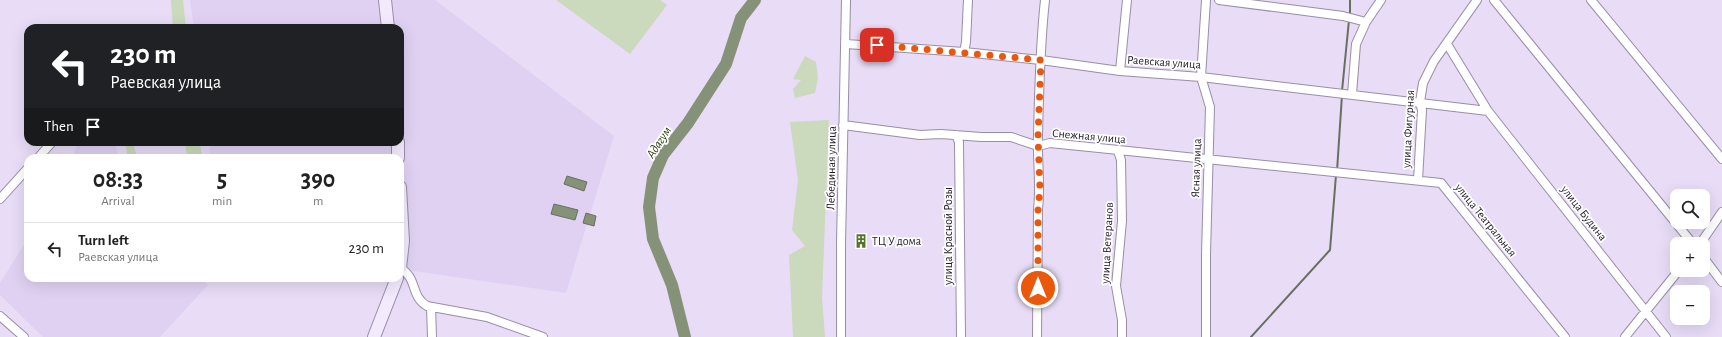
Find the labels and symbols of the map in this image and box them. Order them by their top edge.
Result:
pin [860,28,894,62]
street label: Раевская улица [1127,53,1202,72]
street label: улица Фигурная [1400,90,1417,169]
water label: Адагум [644,125,674,162]
street label: Лебединая улица [824,125,839,210]
street label: Снежная улица [1051,127,1127,146]
street label: Ясная улица [1189,138,1204,198]
street label: улица Театральная [1452,180,1519,259]
street label: улица Будина [1557,182,1609,244]
street label: улица Красной Розы [942,187,955,286]
street label: улица Ветеранов [1099,202,1116,285]
building icon: ТЦ У дома [853,233,869,249]
place label: ТЦ У дома [872,235,922,247]
position arrow [1017,267,1059,309]

